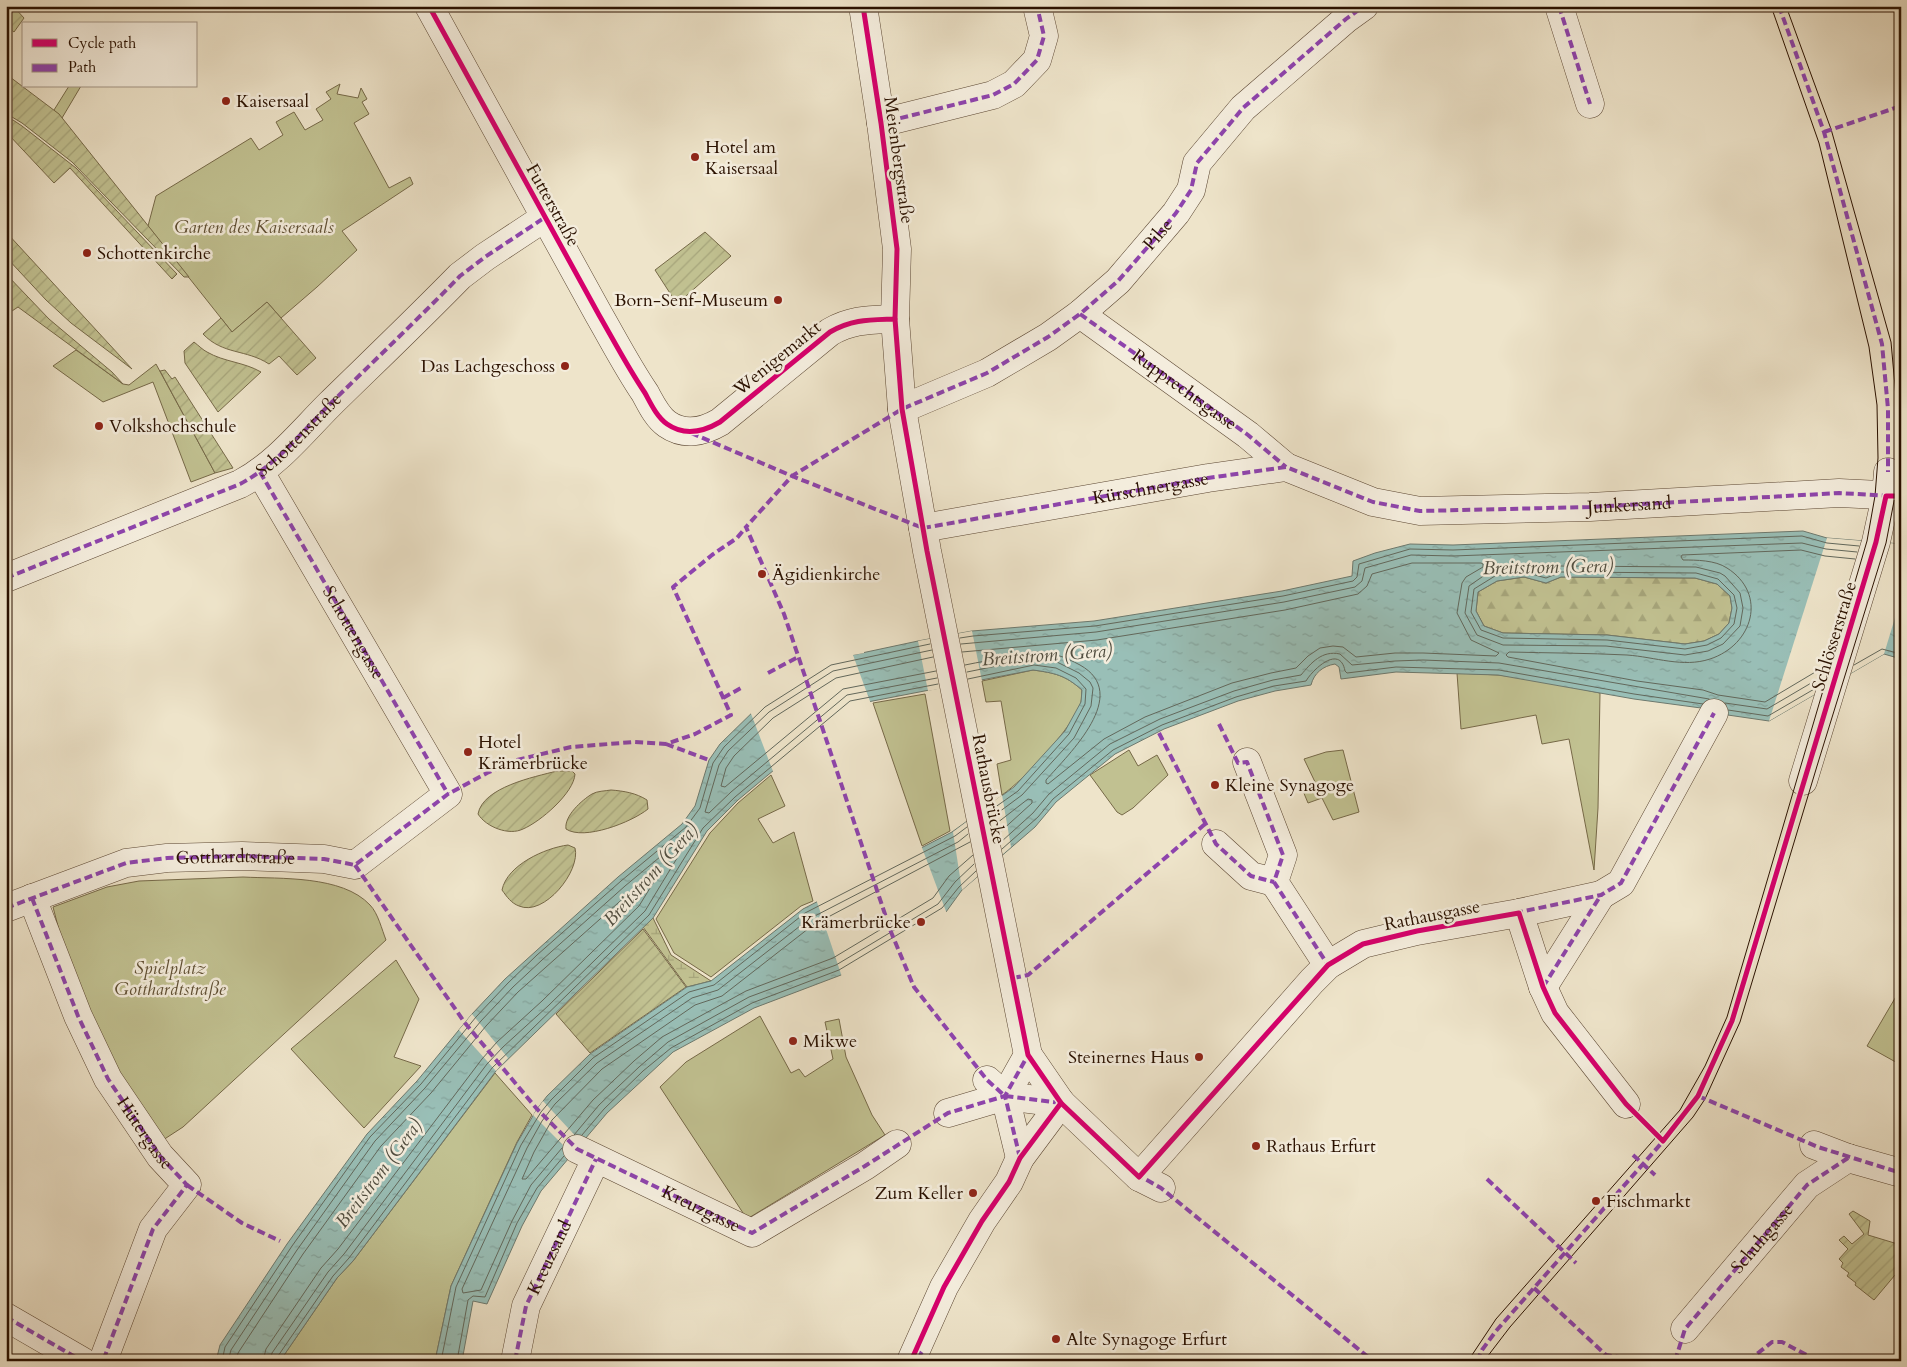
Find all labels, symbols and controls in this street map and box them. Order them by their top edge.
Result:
legend [22,22,198,88]
text: Cycle path [68,33,137,53]
text: Path [68,57,97,77]
place label: Kaisersaal [236,89,310,114]
marker: Kaisersaal [220,95,232,107]
street label: Meienbergstraße [877,95,920,225]
place label: Hotel am Kaisersaal [705,135,779,181]
marker: Hotel am Kaisersaal [689,151,701,163]
street label: Futterstraße [520,159,586,251]
street label: Pilse [1137,214,1179,256]
park label: Garten des Kaisersaals [174,215,334,240]
place label: Schottenkirche [97,241,211,266]
marker: Schottenkirche [81,247,93,259]
place label: Born-Senf-Museum [614,288,769,313]
marker: Born-Senf-Museum [772,294,784,306]
street label: Wenigemarkt [727,315,827,402]
street label: Rupprechtsgasse [1127,343,1242,436]
place label: Das Lachgeschoss [421,354,555,379]
marker: Das Lachgeschoss [559,360,571,372]
street label: Schottenstraße [251,387,347,483]
place label: Volkshochschule [109,414,237,439]
marker: Volkshochschule [93,420,105,432]
street label: Kürschnergasse [1091,466,1210,511]
street label: Junkersand [1583,490,1672,520]
water label: Breitstrom (Gera) [1482,553,1614,581]
place label: Ägidienkirche [772,562,881,587]
marker: Ägidienkirche [756,568,768,580]
street label: Schlösserstraße [1806,578,1863,694]
street label: Schottengasse [316,581,391,684]
water label: Breitstrom (Gera) [981,637,1113,673]
place label: Hotel Krämerbrücke [478,730,588,776]
street label: Rathausbrücke [966,732,1011,846]
marker: Hotel Krämerbrücke [462,746,474,758]
place label: Kleine Synagoge [1225,773,1354,798]
marker: Kleine Synagoge [1209,779,1221,791]
water label: Breitstrom (Gera) [597,817,704,932]
street label: Gotthardtstraße [175,844,296,871]
street label: Rathausgasse [1382,894,1482,937]
place label: Krämerbrücke [801,910,911,935]
marker: Krämerbrücke [915,916,927,928]
park label: Spielplatz Gotthardtstraße [114,956,227,1002]
place label: Mikwe [803,1029,857,1054]
marker: Mikwe [787,1035,799,1047]
place label: Steinernes Haus [1068,1045,1189,1070]
marker: Steinernes Haus [1193,1051,1205,1063]
street label: Hütergasse [111,1092,179,1175]
water label: Breitstrom (Gera) [329,1114,428,1234]
place label: Rathaus Erfurt [1266,1134,1376,1159]
marker: Rathaus Erfurt [1250,1140,1262,1152]
street label: Kreuzgasse [658,1180,744,1239]
place label: Zum Keller [875,1181,963,1206]
marker: Zum Keller [967,1187,979,1199]
place label: Fischmarkt [1606,1189,1691,1214]
marker: Fischmarkt [1590,1195,1602,1207]
street label: Schuhgasse [1725,1198,1799,1279]
street label: Kreuzsand [521,1216,578,1299]
place label: Alte Synagoge Erfurt [1066,1327,1227,1352]
marker: Alte Synagoge Erfurt [1050,1333,1062,1345]

